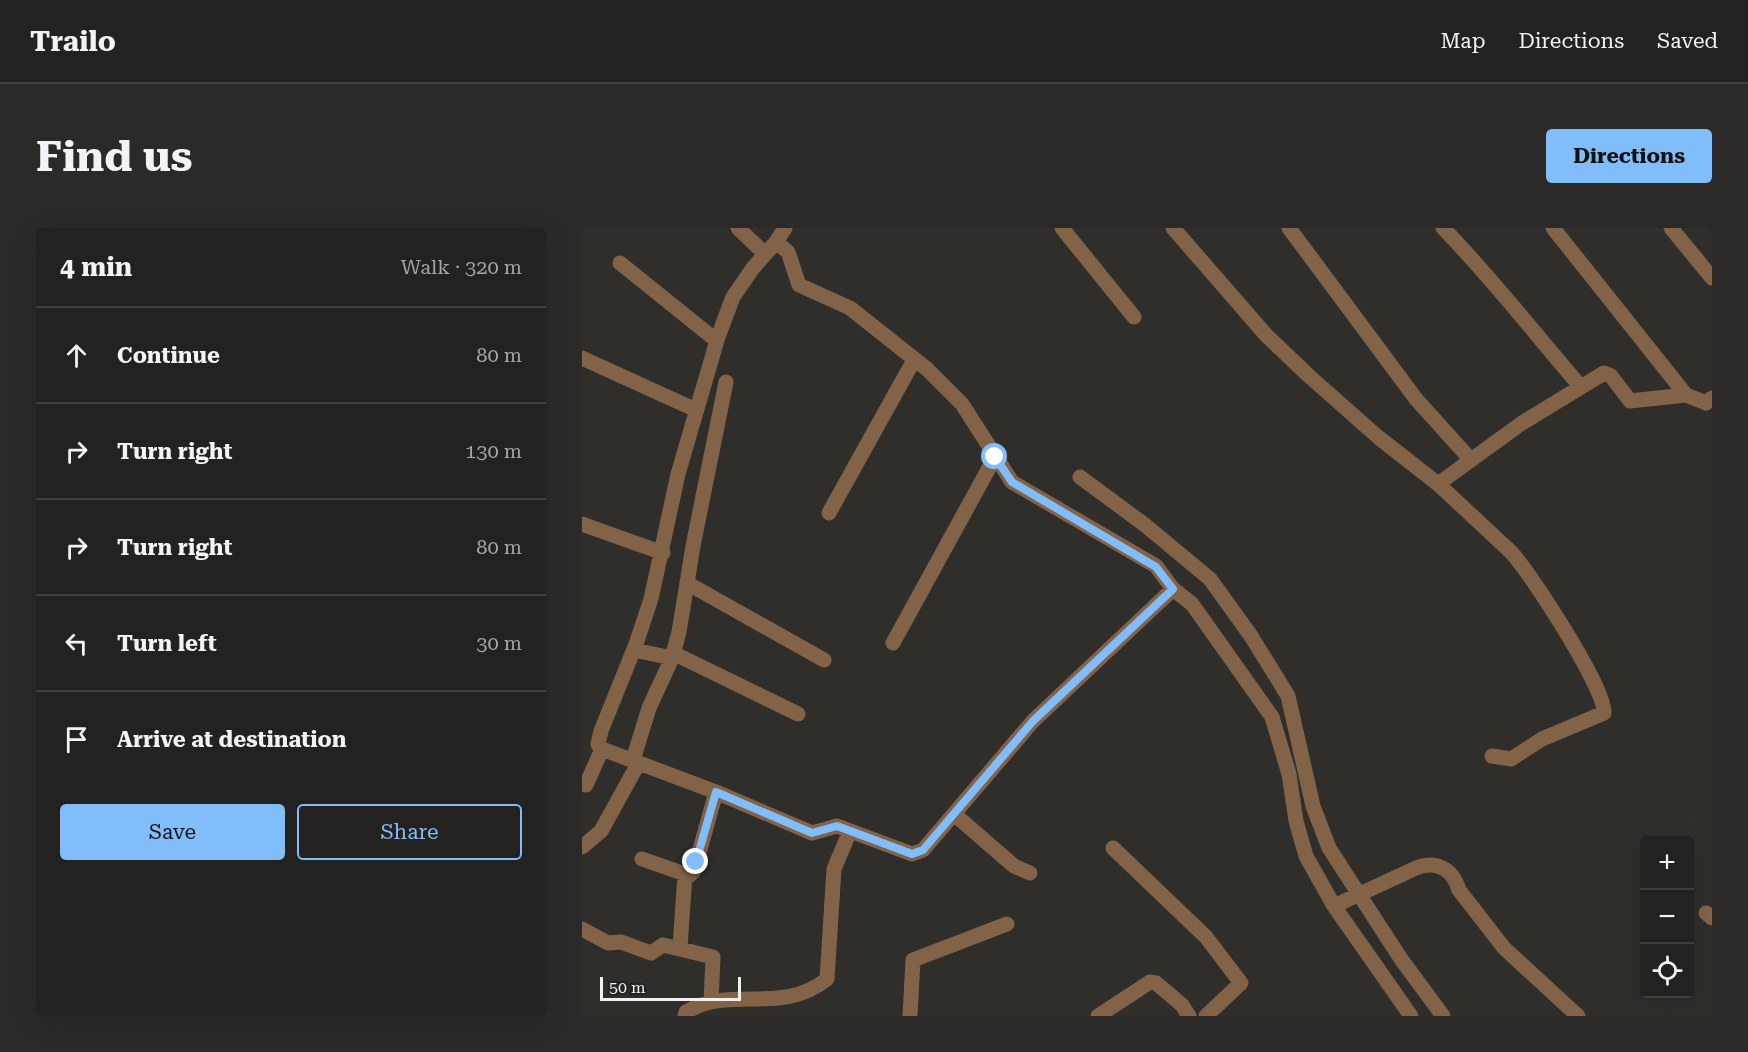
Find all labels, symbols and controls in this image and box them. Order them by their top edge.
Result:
text: Trailo [30,25,116,58]
text: Map [1441,29,1485,53]
text: Directions [1518,29,1624,53]
text: Saved [1657,29,1718,53]
button: Directions [1546,129,1712,183]
text: Find us [36,132,193,181]
text: 4 min [60,252,132,282]
text: Walk · 320 m [401,255,522,279]
icon: ahead [60,339,93,372]
text: Continue [117,343,220,368]
text: 80 m [476,343,522,367]
icon: right [60,435,93,468]
text: Turn right [117,439,232,464]
text: 130 m [465,439,522,463]
route start [981,443,1007,469]
icon: right [60,531,93,564]
text: Turn right [117,535,232,560]
text: 80 m [476,535,522,559]
icon: left [60,627,93,660]
text: Turn left [117,631,217,656]
text: 30 m [476,631,522,655]
icon: arrive [60,723,93,756]
text: Arrive at destination [117,727,346,752]
button: Save [60,804,285,860]
button: Share [297,804,522,860]
map controls [1640,836,1694,998]
button: + [1640,836,1694,890]
route end [682,848,708,874]
button: − [1640,890,1694,944]
button: locate [1640,944,1694,998]
scale bar [600,974,741,1002]
text: 50 m [609,978,646,997]

